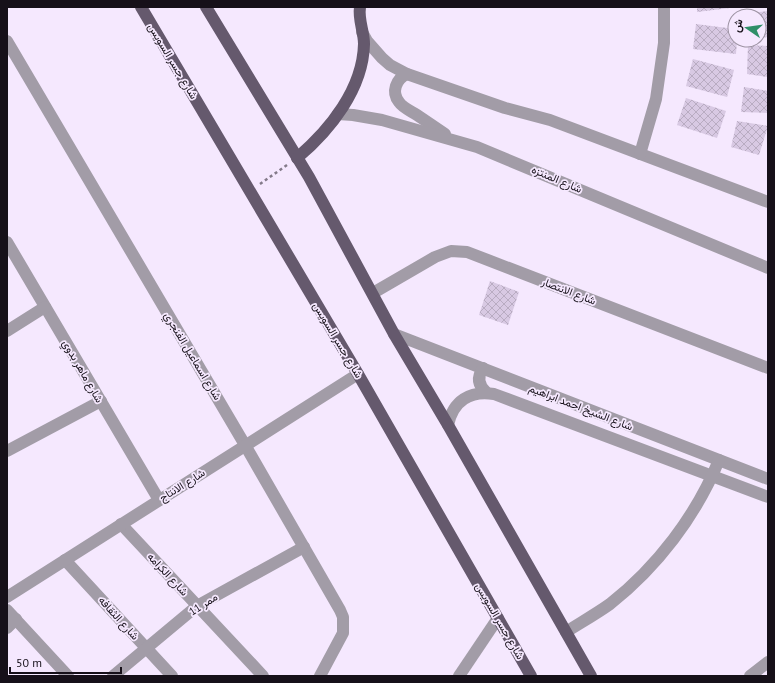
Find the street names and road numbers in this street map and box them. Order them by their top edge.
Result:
street label: شارع جسر السويس [144,21,201,102]
street label: شارع المنتزه [529,162,585,197]
street label: شارع الانتصار [539,274,598,309]
street label: شارع جسر السويس [309,300,366,381]
street label: شارع اسماعيل الفنجري [159,309,225,404]
street label: شارع ماهر بدوي [57,337,107,407]
street label: شارع الشيخ احمد ابراهيم [526,381,635,434]
street label: شارع الانتاج [156,465,208,505]
street label: شارع الكرامه [144,549,192,599]
street label: شارع جسر السويس [472,580,528,662]
street label: ممر 11 [186,590,220,618]
street label: شارع الثقافه [95,593,143,644]

